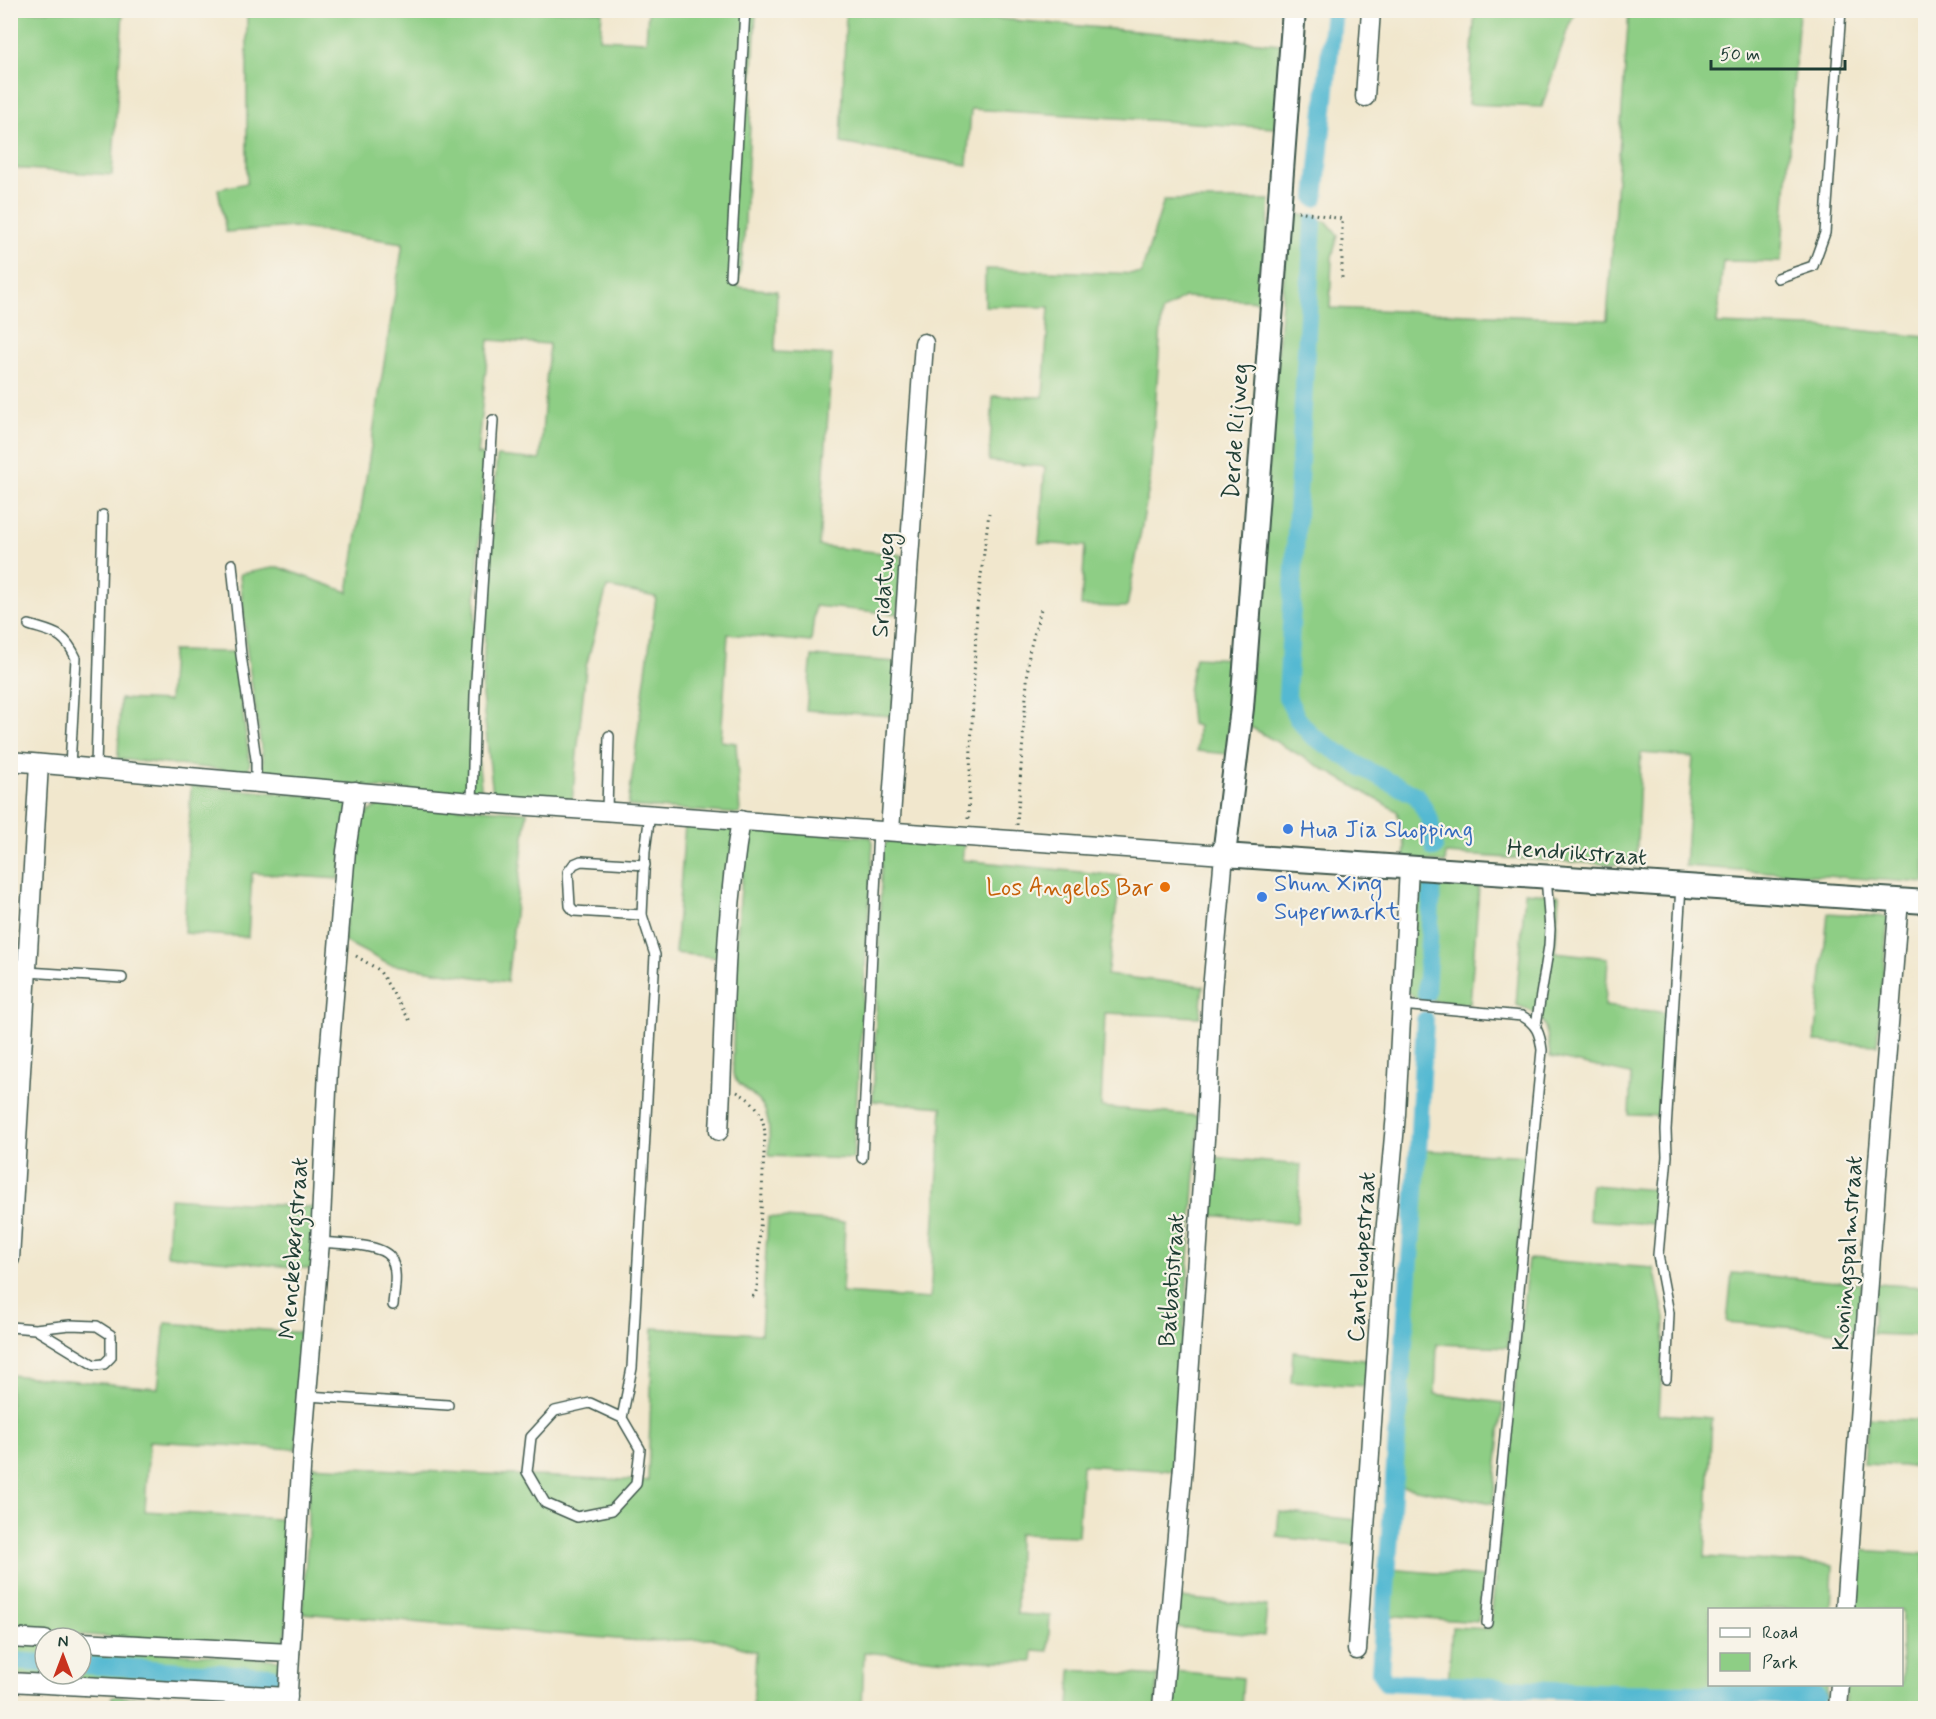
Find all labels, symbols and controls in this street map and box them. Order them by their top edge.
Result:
scale bar [1711,33,1844,71]
text: 50 m [1720,43,1760,67]
street label: Derde Rijweg [1216,362,1257,500]
street label: Sridatweg [865,531,906,639]
place label: Hua Jia Shopping [1300,815,1473,846]
marker: Hua Jia Shopping [1281,822,1295,836]
street label: Hendrikstraat [1506,833,1648,874]
place label: Shun Xing Supermarkt [1274,869,1400,928]
place label: Los Angelos Bar [986,873,1153,904]
marker: Los Angelos Bar [1158,880,1172,894]
marker: Shun Xing Supermarkt [1255,890,1269,904]
street label: Koningspalmstraat [1826,1154,1871,1352]
street label: Menckebergstraat [273,1156,319,1340]
street label: Canteloupestraat [1341,1171,1384,1343]
street label: Batbatistraat [1152,1212,1193,1348]
legend [1708,1608,1903,1686]
text: Road [1762,1621,1798,1645]
north arrow [33,1626,93,1686]
text: N [58,1632,68,1653]
text: Park [1762,1651,1798,1675]

